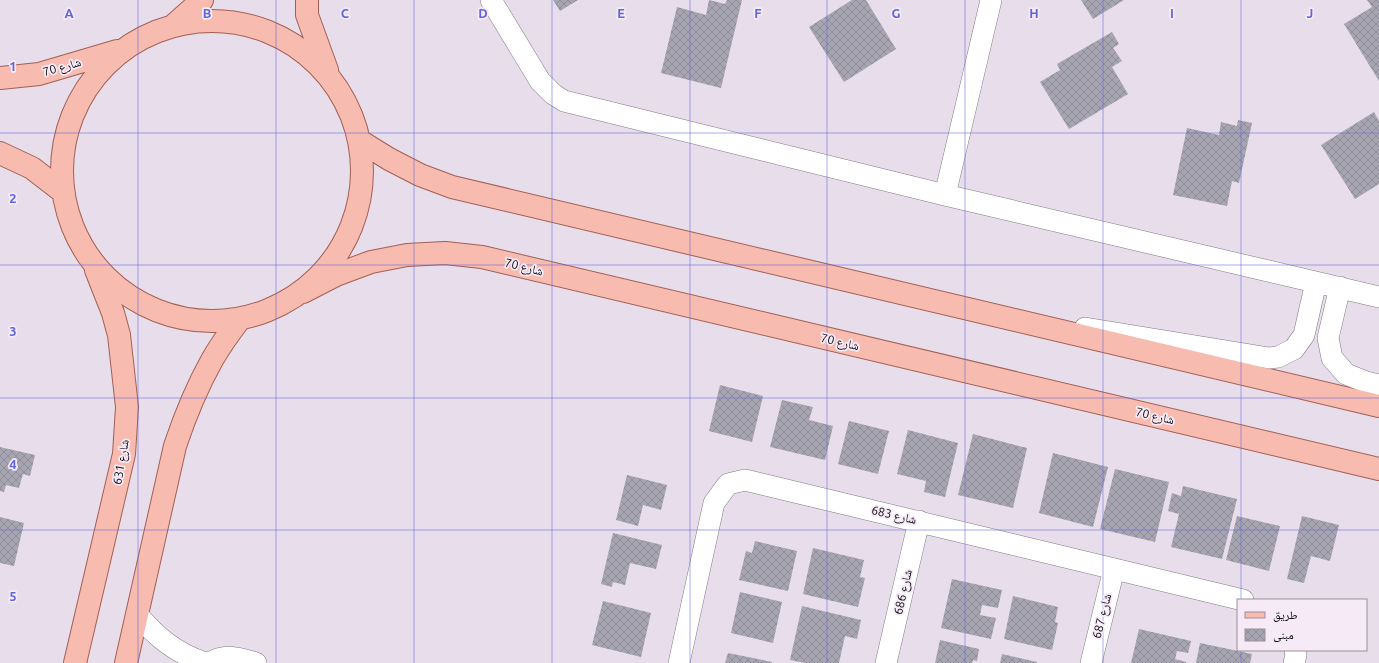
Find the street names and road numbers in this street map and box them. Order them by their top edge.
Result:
street label: شارع 70 [41,55,83,80]
street label: شارع 70 [503,255,545,280]
street label: شارع 70 [819,331,861,354]
street label: شارع 70 [1134,405,1176,428]
street label: شارع 631 [110,438,133,486]
street label: شارع 683 [870,503,918,528]
street label: شارع 686 [891,568,916,616]
street label: شارع 687 [1090,592,1115,640]

